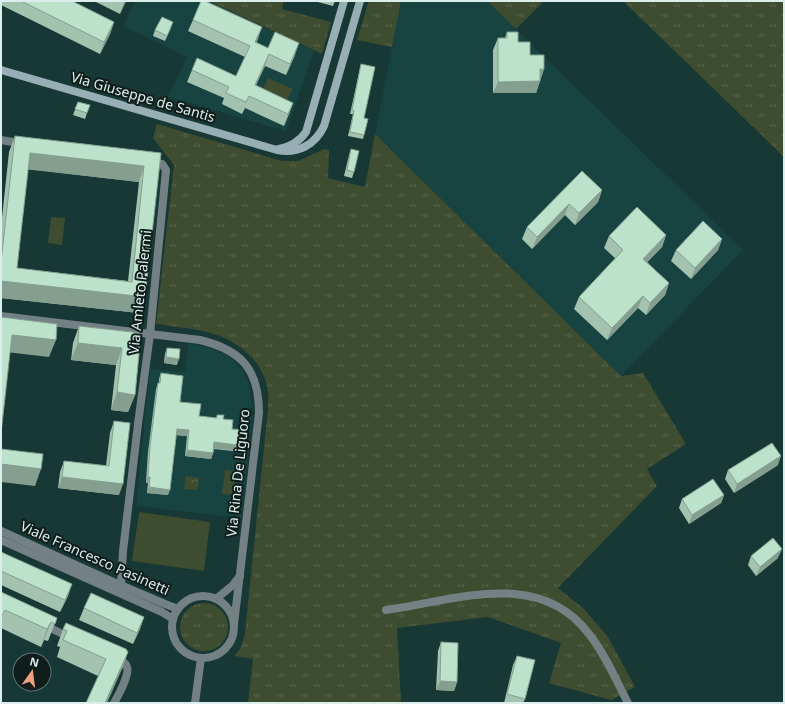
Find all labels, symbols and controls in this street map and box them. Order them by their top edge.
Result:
street label: Via Giuseppe de Santis [69,67,218,126]
street label: Via Amleto Palermi [124,229,155,355]
street label: Via Rina De Liguoro [221,408,254,538]
street label: Viale Francesco Pasinetti [18,516,173,599]
north arrow [12,652,52,692]
text: N [28,653,41,670]

